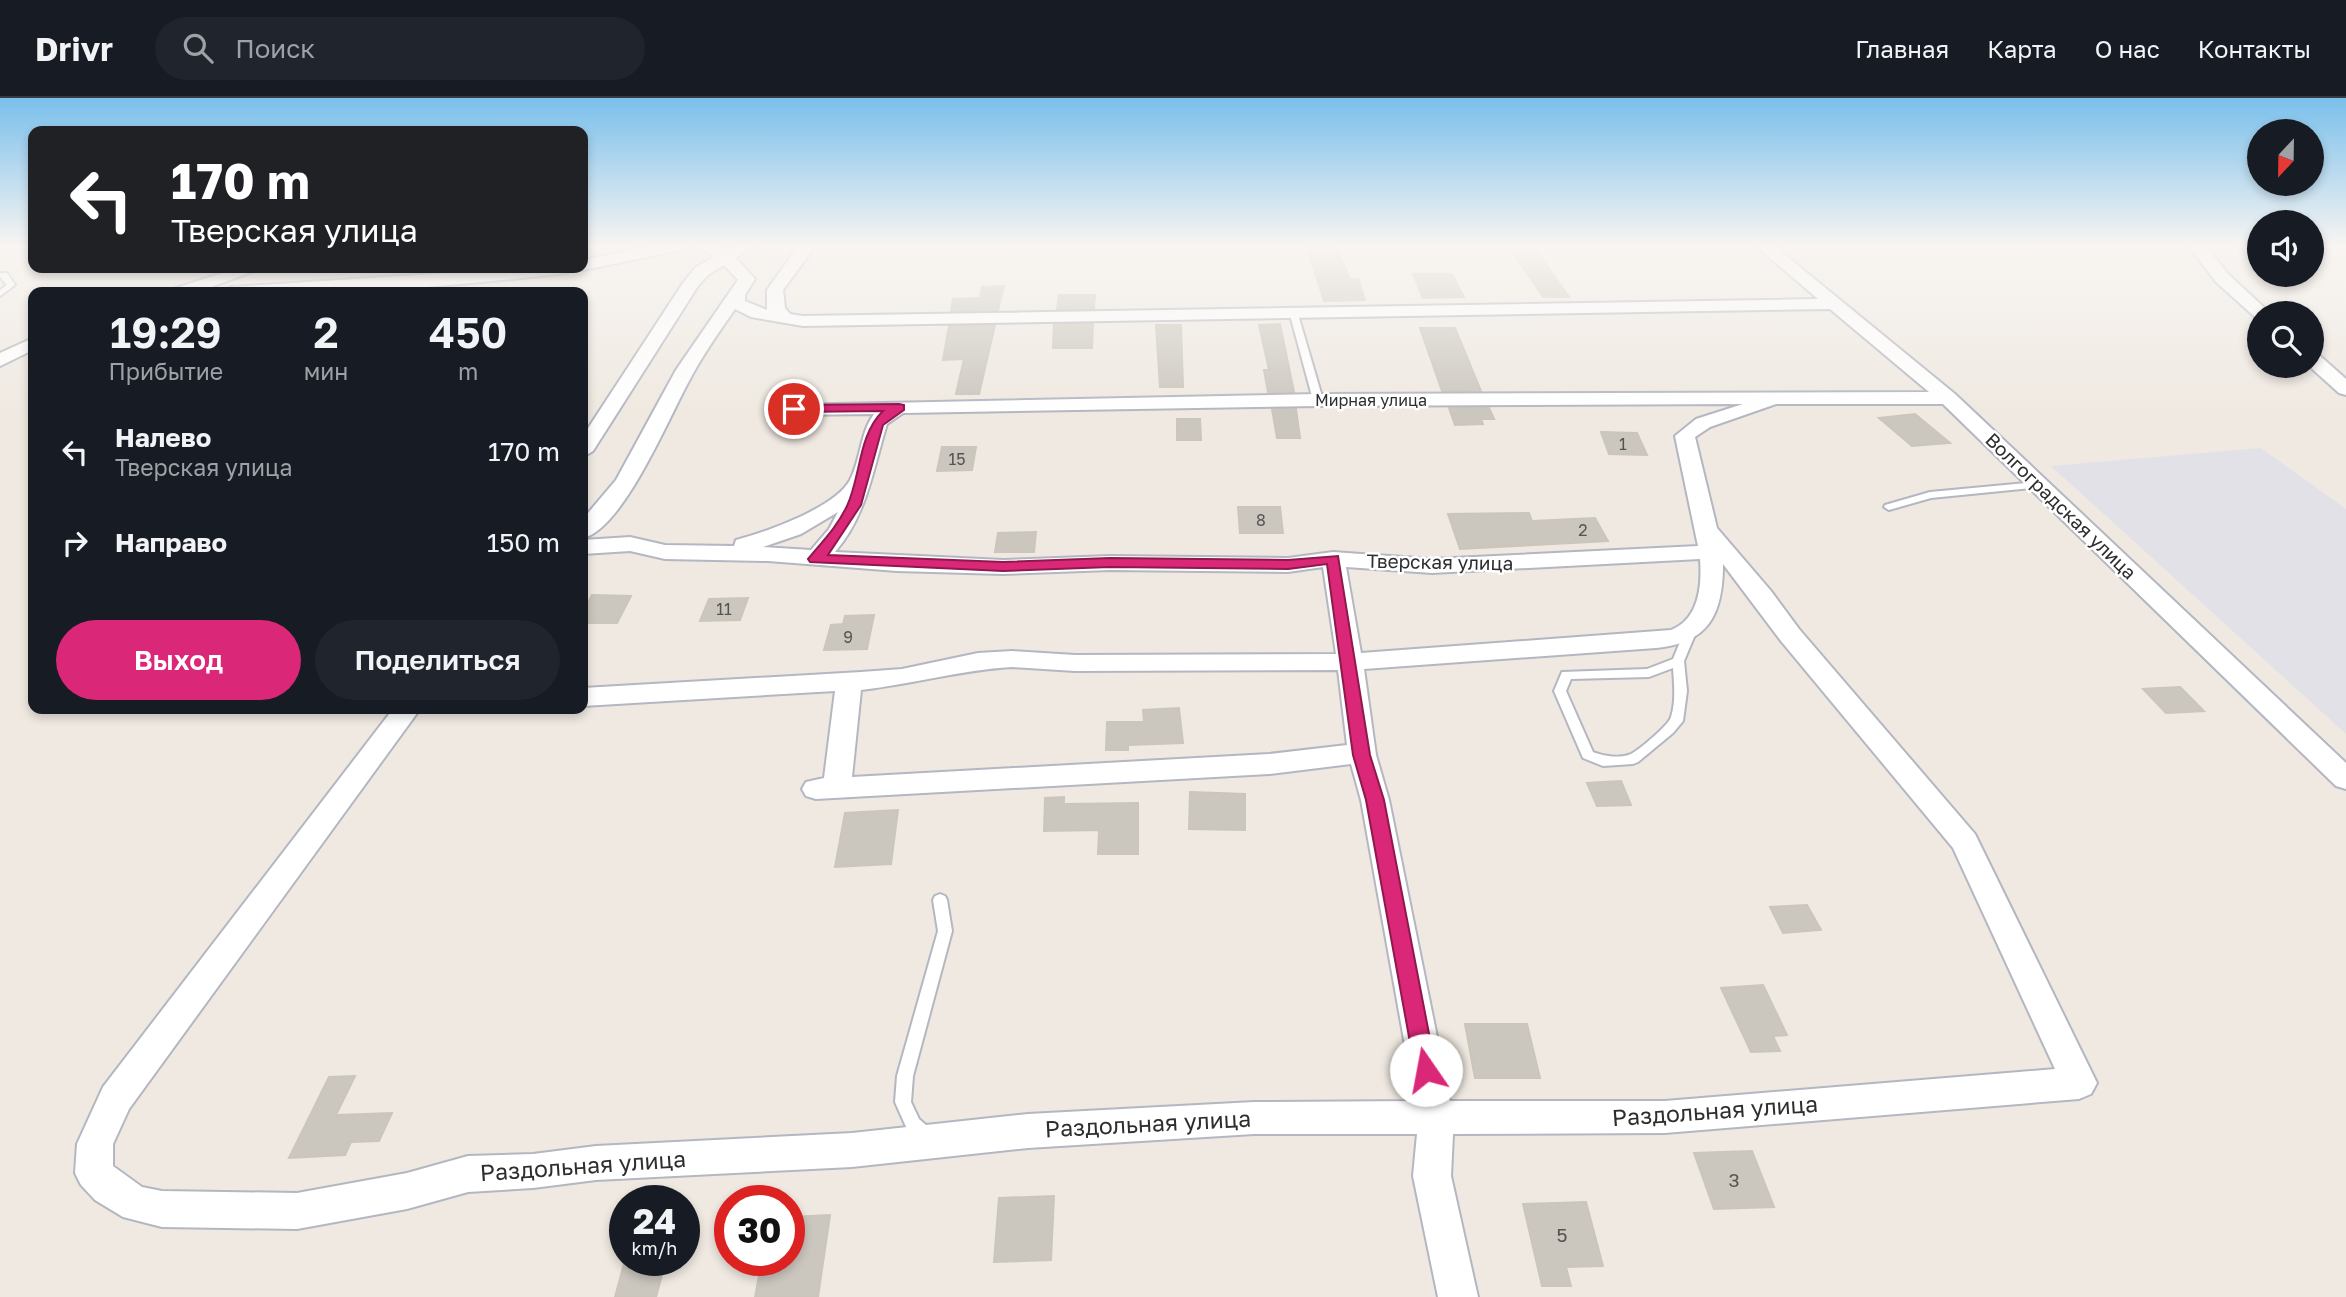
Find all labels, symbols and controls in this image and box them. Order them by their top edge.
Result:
search box [155,17,645,80]
text: Drivr [35,29,113,68]
icon: search [179,29,217,67]
text: Поиск [235,33,315,64]
text: Главная [1855,34,1949,63]
text: Карта [1987,34,2057,63]
text: О нас [2095,34,2160,63]
text: Контакты [2198,34,2311,63]
north arrow [2247,119,2324,196]
map controls [2247,119,2324,378]
text: 170 m [171,151,310,210]
icon: left [56,154,147,245]
button: sound [2247,210,2324,287]
text: Тверская улица [171,211,418,249]
button: search [2247,301,2324,378]
text: 19:29 [110,307,222,357]
text: 2 [313,307,339,357]
text: 450 [429,307,507,357]
text: Прибытие [109,357,223,385]
text: мин [304,357,348,385]
text: m [458,357,478,385]
pin [764,379,824,439]
icon: arrive [775,390,813,428]
street label: Мирная улица [1315,390,1427,410]
text: Налево [115,422,211,453]
street label: Волгоградская улица [1981,428,2142,584]
icon: left [56,433,94,471]
house number: 1 [1619,434,1627,454]
text: 170 m [488,436,560,467]
house number: 15 [948,449,966,469]
text: Тверская улица [115,453,292,481]
house number: 8 [1256,510,1266,530]
house number: 2 [1578,520,1588,540]
icon: right [56,524,94,562]
text: Направо [115,527,227,558]
text: 150 m [487,527,560,558]
street label: Тверская улица [1367,549,1513,574]
house number: 11 [716,599,732,619]
button: Выход [56,620,301,700]
button: Поделиться [315,620,560,700]
house number: 9 [843,627,853,647]
position arrow [1389,1033,1463,1107]
street label: Раздольная улица [1611,1089,1819,1131]
street label: Раздольная улица [1044,1104,1252,1142]
street label: Раздольная улица [479,1144,687,1186]
house number: 3 [1728,1168,1740,1191]
speed limit sign: 30 [714,1185,805,1276]
text: 24 [633,1200,676,1242]
house number: 5 [1556,1223,1568,1246]
text: km/h [632,1237,677,1259]

